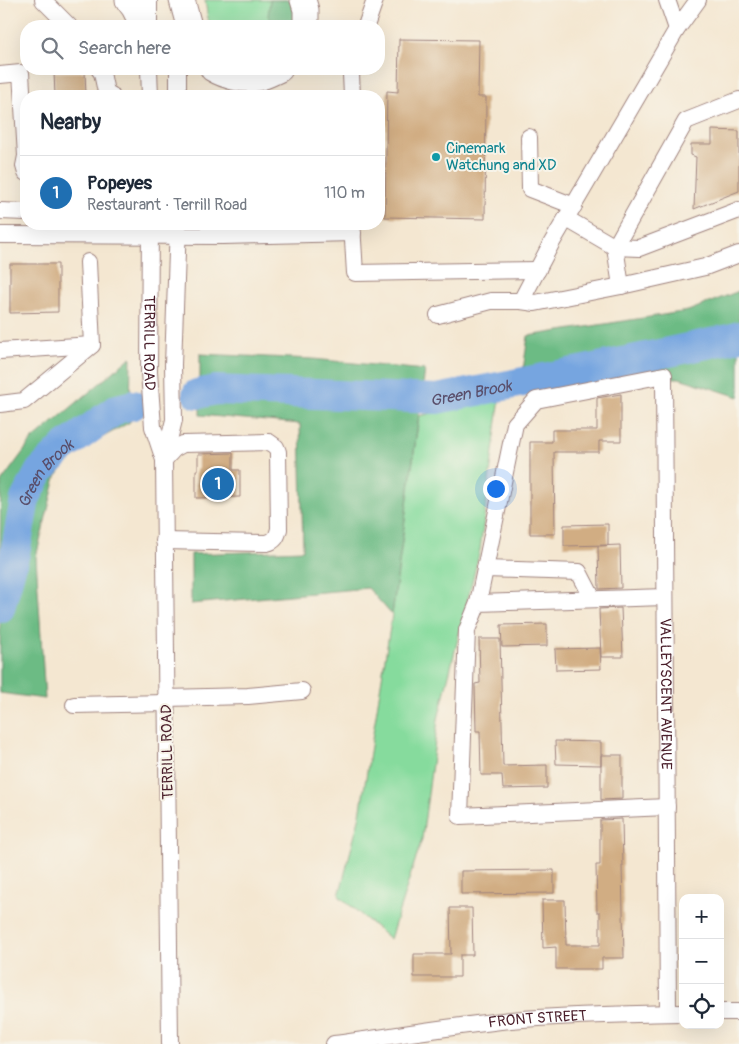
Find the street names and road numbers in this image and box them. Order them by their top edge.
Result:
street label: TERRILL ROAD [139,295,159,391]
street label: VALLEYSCENT AVENUE [656,618,675,770]
street label: TERRILL ROAD [157,704,178,800]
street label: FRONT STREET [487,1006,587,1032]

